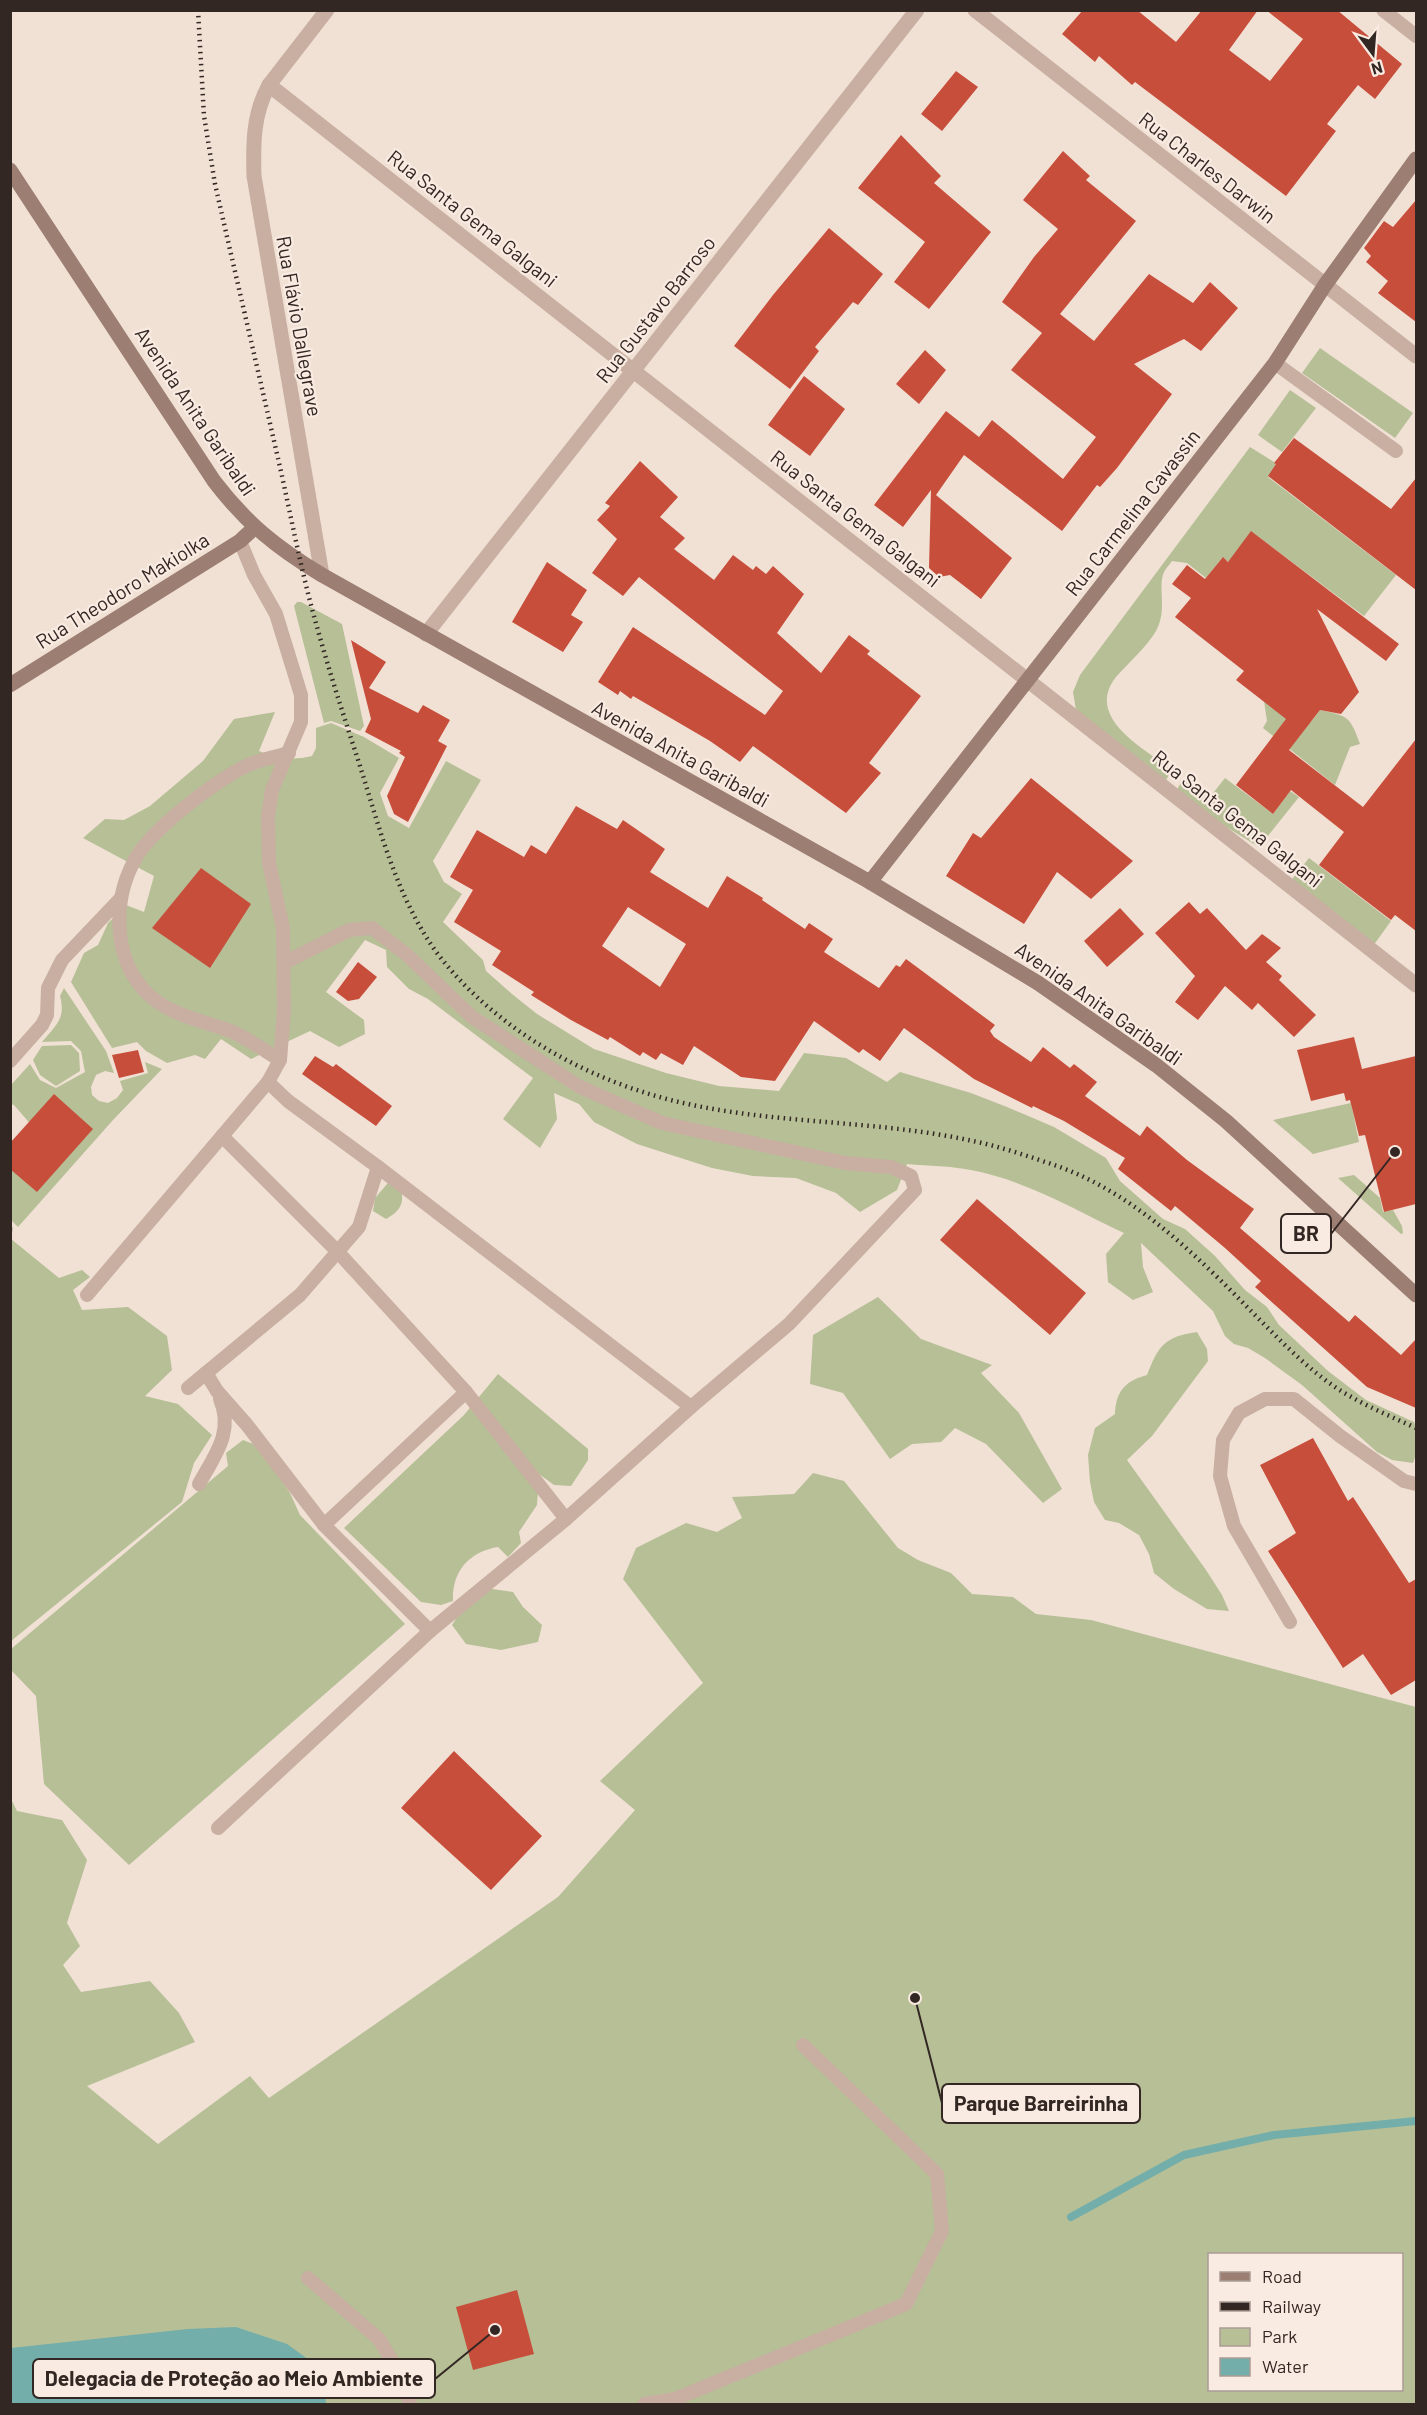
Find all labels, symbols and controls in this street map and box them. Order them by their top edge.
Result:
north arrow [1343,24,1403,84]
text: N [1370,58,1385,79]
street label: Rua Charles Darwin [1135,106,1281,228]
street label: Rua Santa Gema Galgani [383,144,563,292]
street label: Rua Gustavo Barroso [590,231,720,387]
street label: Rua Flávio Dallegrave [272,234,328,418]
street label: Avenida Anita Garibaldi [131,322,261,500]
street label: Rua Carmelina Cavassin [1059,424,1205,600]
street label: Rua Santa Gema Galgani [766,444,946,592]
street label: Rua Theodoro Makiolka [31,527,213,653]
street label: Avenida Anita Garibaldi [588,694,774,812]
street label: Rua Santa Gema Galgani [1148,744,1328,892]
street label: Avenida Anita Garibaldi [1011,936,1187,1070]
callout: BR [1281,1214,1331,1253]
text: BR [1293,1220,1319,1245]
callout: Parque Barreirinha [942,2084,1140,2123]
text: Parque Barreirinha [954,2090,1128,2115]
legend [1208,2253,1403,2391]
text: Road [1262,2265,1302,2287]
text: Railway [1262,2295,1321,2317]
text: Park [1262,2325,1297,2347]
text: Water [1262,2355,1309,2377]
callout: Delegacia de Proteção ao Meio Ambiente [33,2359,435,2398]
text: Delegacia de Proteção ao Meio Ambiente [45,2365,423,2390]

